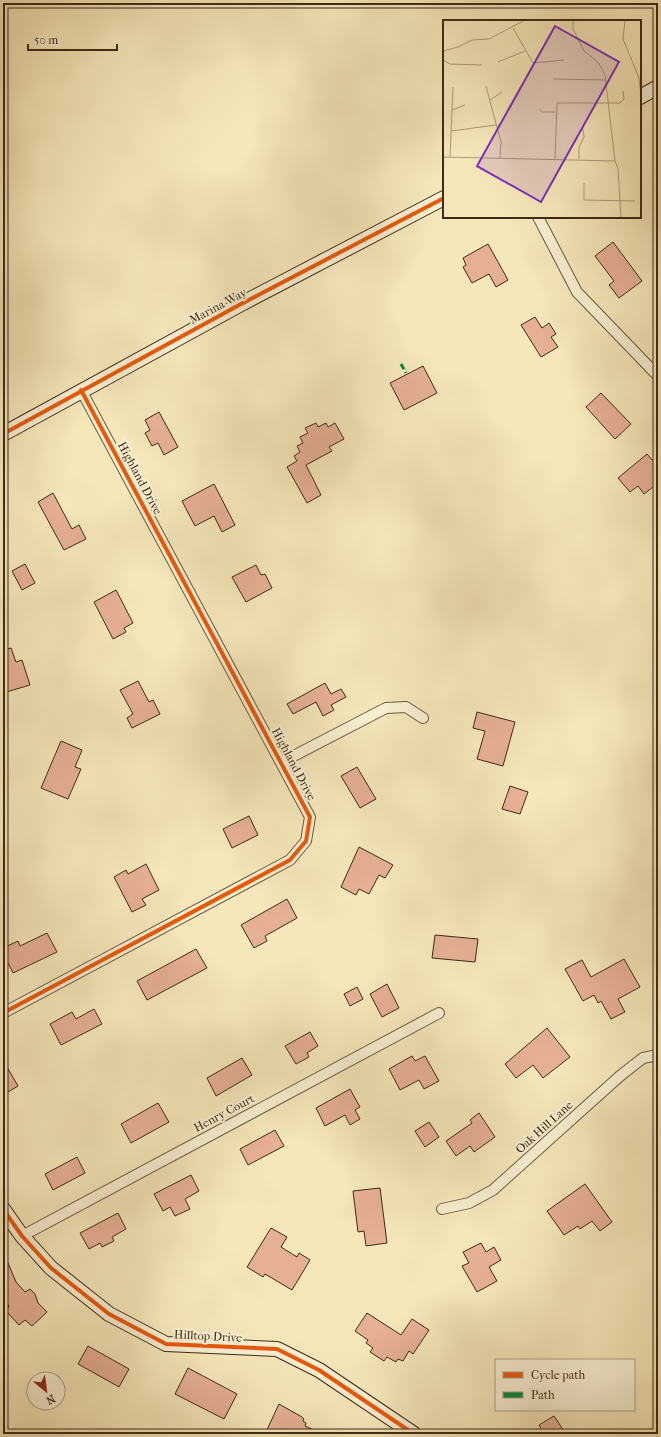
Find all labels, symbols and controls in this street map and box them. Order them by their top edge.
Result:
inset map [443,20,641,218]
scale bar [28,26,117,52]
text: 50 m [34,33,58,47]
street label: Marina Way [187,285,250,327]
street label: Highland Drive [115,439,165,517]
street label: Highland Drive [269,725,319,803]
street label: Henry Court [191,1091,257,1135]
street label: Oak Hill Lane [513,1098,575,1156]
street label: Hilltop Drive [173,1327,243,1345]
legend [495,1359,635,1411]
text: Cycle path [531,1368,586,1382]
north arrow [26,1371,66,1411]
text: Path [531,1388,555,1402]
text: N [43,1392,57,1407]

